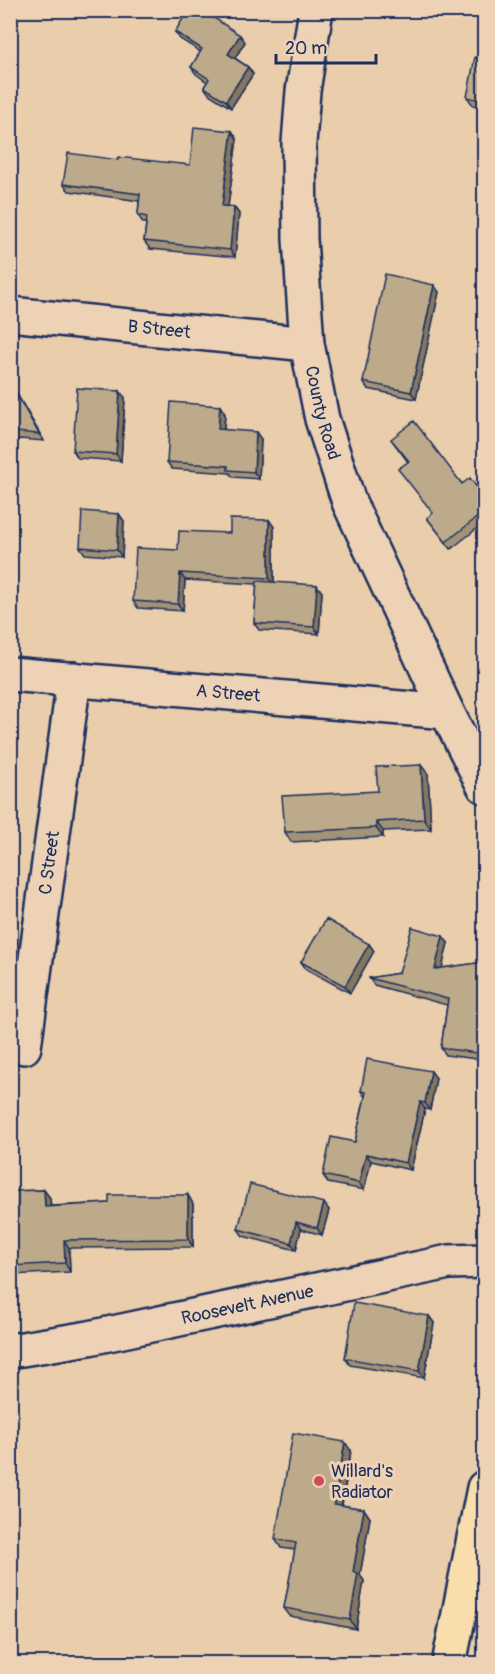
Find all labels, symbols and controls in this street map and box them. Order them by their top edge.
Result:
scale bar [276,27,376,65]
text: 20 m [285,37,327,60]
street label: B Street [127,315,192,344]
street label: County Road [300,364,345,463]
street label: A Street [195,679,262,708]
street label: C Street [34,829,65,896]
street label: Roosevelt Avenue [179,1280,316,1330]
place label: Willard's Radiator [331,1460,394,1504]
marker: Willard's Radiator [312,1474,326,1488]

